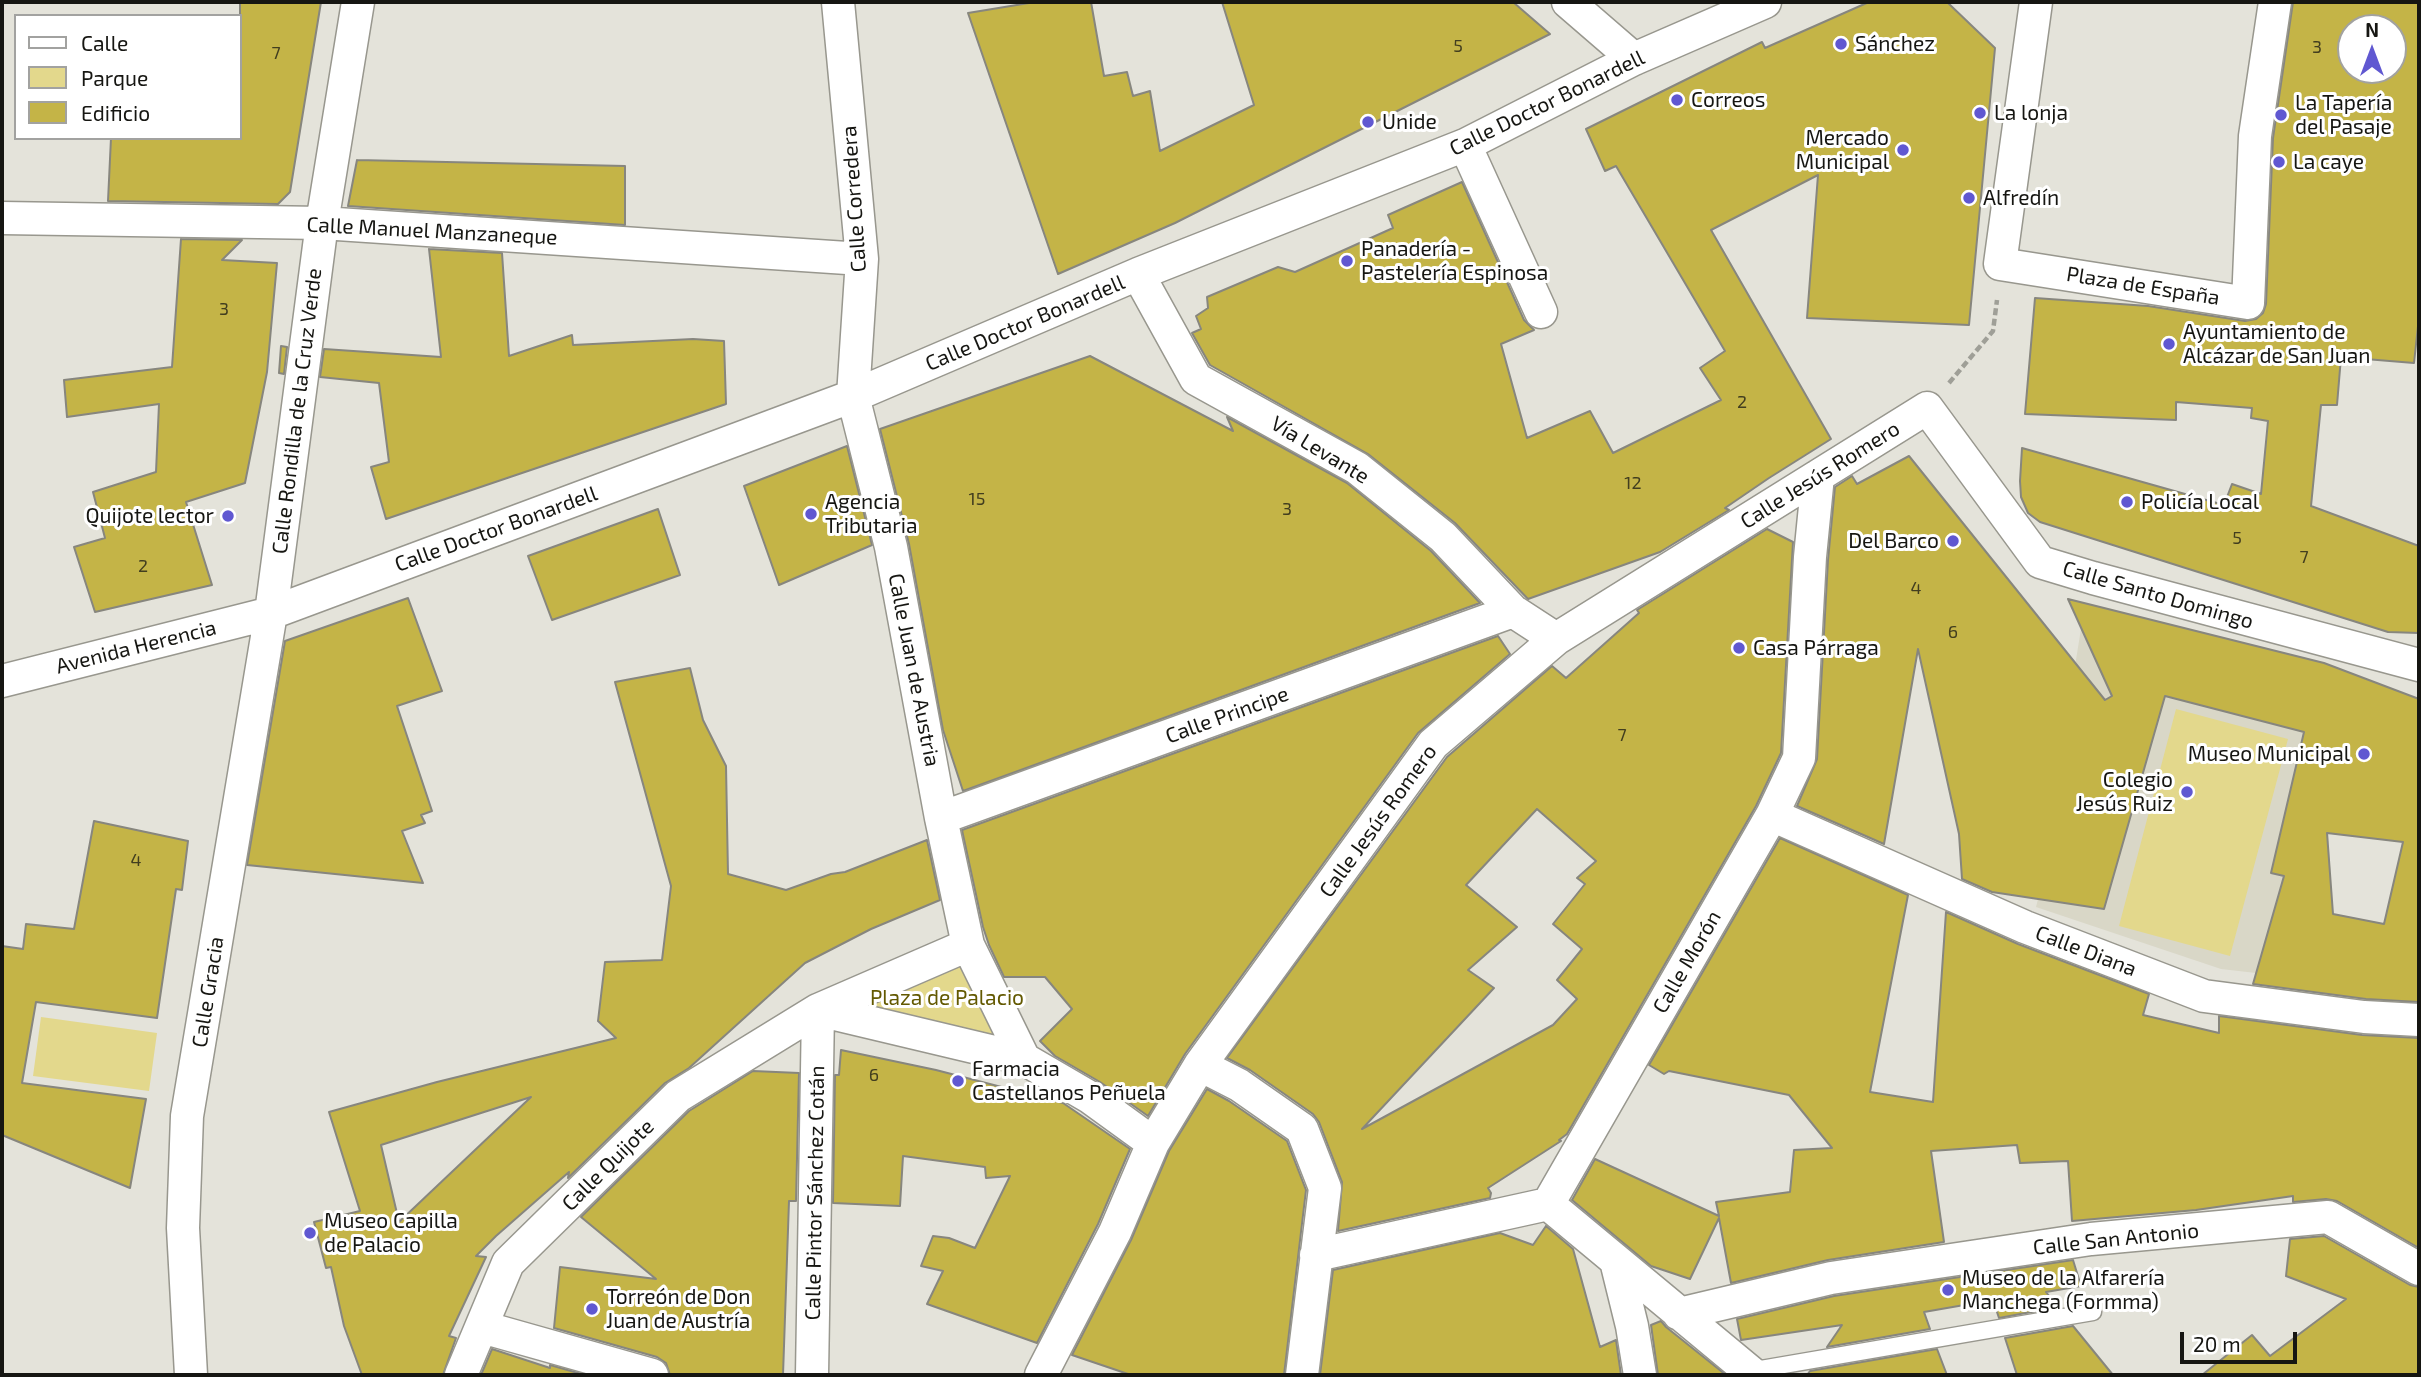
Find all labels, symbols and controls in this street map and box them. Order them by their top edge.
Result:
legend [14,14,242,140]
north arrow [2337,14,2407,84]
text: N [2365,18,2379,41]
text: Calle [81,30,128,55]
place label: Sánchez [1855,31,1935,57]
house number: 5 [1453,35,1463,57]
marker: Sánchez [1833,36,1849,52]
house number: 3 [2312,36,2322,58]
house number: 7 [271,42,281,64]
street label: Calle Doctor Bonardell [1445,45,1649,161]
text: Parque [81,65,148,90]
place label: Correos [1691,87,1765,113]
place label: La Tapería del Pasaje [2295,90,2392,140]
marker: Correos [1669,92,1685,108]
text: Edificio [81,100,150,125]
place label: La lonja [1994,100,2068,126]
marker: La lonja [1972,105,1988,121]
marker: La Tapería del Pasaje [2273,107,2289,123]
place label: Unide [1382,109,1437,135]
marker: Unide [1360,114,1376,130]
street label: Calle Corredera [836,125,872,273]
place label: Mercado Municipal [1796,125,1889,175]
marker: Mercado Municipal [1895,142,1911,158]
place label: La caye [2293,149,2364,175]
marker: La caye [2271,154,2287,170]
place label: Alfredín [1983,185,2059,211]
marker: Alfredín [1961,190,1977,206]
street label: Calle Manuel Manzaneque [306,212,558,250]
place label: Panadería - Pastelería Espinosa [1361,236,1548,286]
marker: Panadería - Pastelería Espinosa [1339,253,1355,269]
street label: Plaza de España [2065,261,2221,311]
street label: Calle Rondilla de la Cruz Verde [267,267,327,555]
street label: Calle Doctor Bonardell [922,270,1128,376]
house number: 3 [219,298,229,320]
place label: Ayuntamiento de Alcázar de San Juan [2183,319,2370,369]
marker: Ayuntamiento de Alcázar de San Juan [2161,336,2177,352]
house number: 2 [1737,391,1747,413]
street label: Vía Levante [1266,411,1374,489]
street label: Calle Jesús Romero [1736,416,1904,534]
house number: 12 [1624,472,1642,494]
street label: Calle Doctor Bonardell [391,481,601,577]
house number: 15 [969,488,985,510]
place label: Agencia Tributaria [825,489,918,539]
place label: Policía Local [2141,489,2259,515]
marker: Policía Local [2119,494,2135,510]
house number: 3 [1282,498,1292,520]
place label: Quijote lector [86,503,214,529]
marker: Agencia Tributaria [803,506,819,522]
marker: Quijote lector [220,508,236,524]
house number: 5 [2232,527,2242,549]
place label: Del Barco [1848,528,1939,554]
marker: Del Barco [1945,533,1961,549]
house number: 7 [2299,546,2309,568]
house number: 2 [138,555,148,577]
street label: Calle Santo Domingo [2060,556,2256,634]
street label: Calle Juan de Austria [883,571,945,769]
house number: 4 [1910,577,1922,599]
street label: Avenida Herencia [53,615,219,679]
house number: 6 [1948,621,1958,643]
place label: Casa Párraga [1753,635,1879,661]
marker: Casa Párraga [1731,640,1747,656]
street label: Calle Principe [1162,681,1292,749]
house number: 7 [1617,724,1627,746]
street label: Calle Jesús Romero [1314,740,1442,902]
place label: Museo Municipal [2188,741,2350,767]
marker: Museo Municipal [2356,746,2372,762]
place label: Colegio Jesús Ruiz [2076,767,2173,817]
marker: Colegio Jesús Ruiz [2179,784,2195,800]
house number: 4 [130,849,142,871]
street label: Calle Morón [1647,906,1727,1018]
street label: Calle Diana [2032,920,2140,982]
street label: Calle Gracia [187,935,229,1049]
park label: Plaza de Palacio [870,985,1024,1011]
place label: Farmacia Castellanos Peñuela [972,1056,1166,1106]
house number: 6 [869,1064,879,1086]
street label: Calle Pintor Sánchez Cotán [800,1065,830,1321]
marker: Farmacia Castellanos Peñuela [950,1073,966,1089]
street label: Calle Quijote [557,1114,659,1216]
place label: Museo Capilla de Palacio [324,1208,458,1258]
street label: Calle San Antonio [2032,1218,2200,1260]
marker: Museo Capilla de Palacio [302,1225,318,1241]
place label: Museo de la Alfarería Manchega (Formma) [1962,1265,2165,1315]
marker: Museo de la Alfarería Manchega (Formma) [1940,1282,1956,1298]
place label: Torreón de Don Juan de Austría [606,1284,751,1334]
marker: Torreón de Don Juan de Austría [584,1301,600,1317]
scale bar [2183,1318,2300,1362]
text: 20 m [2193,1331,2241,1356]

